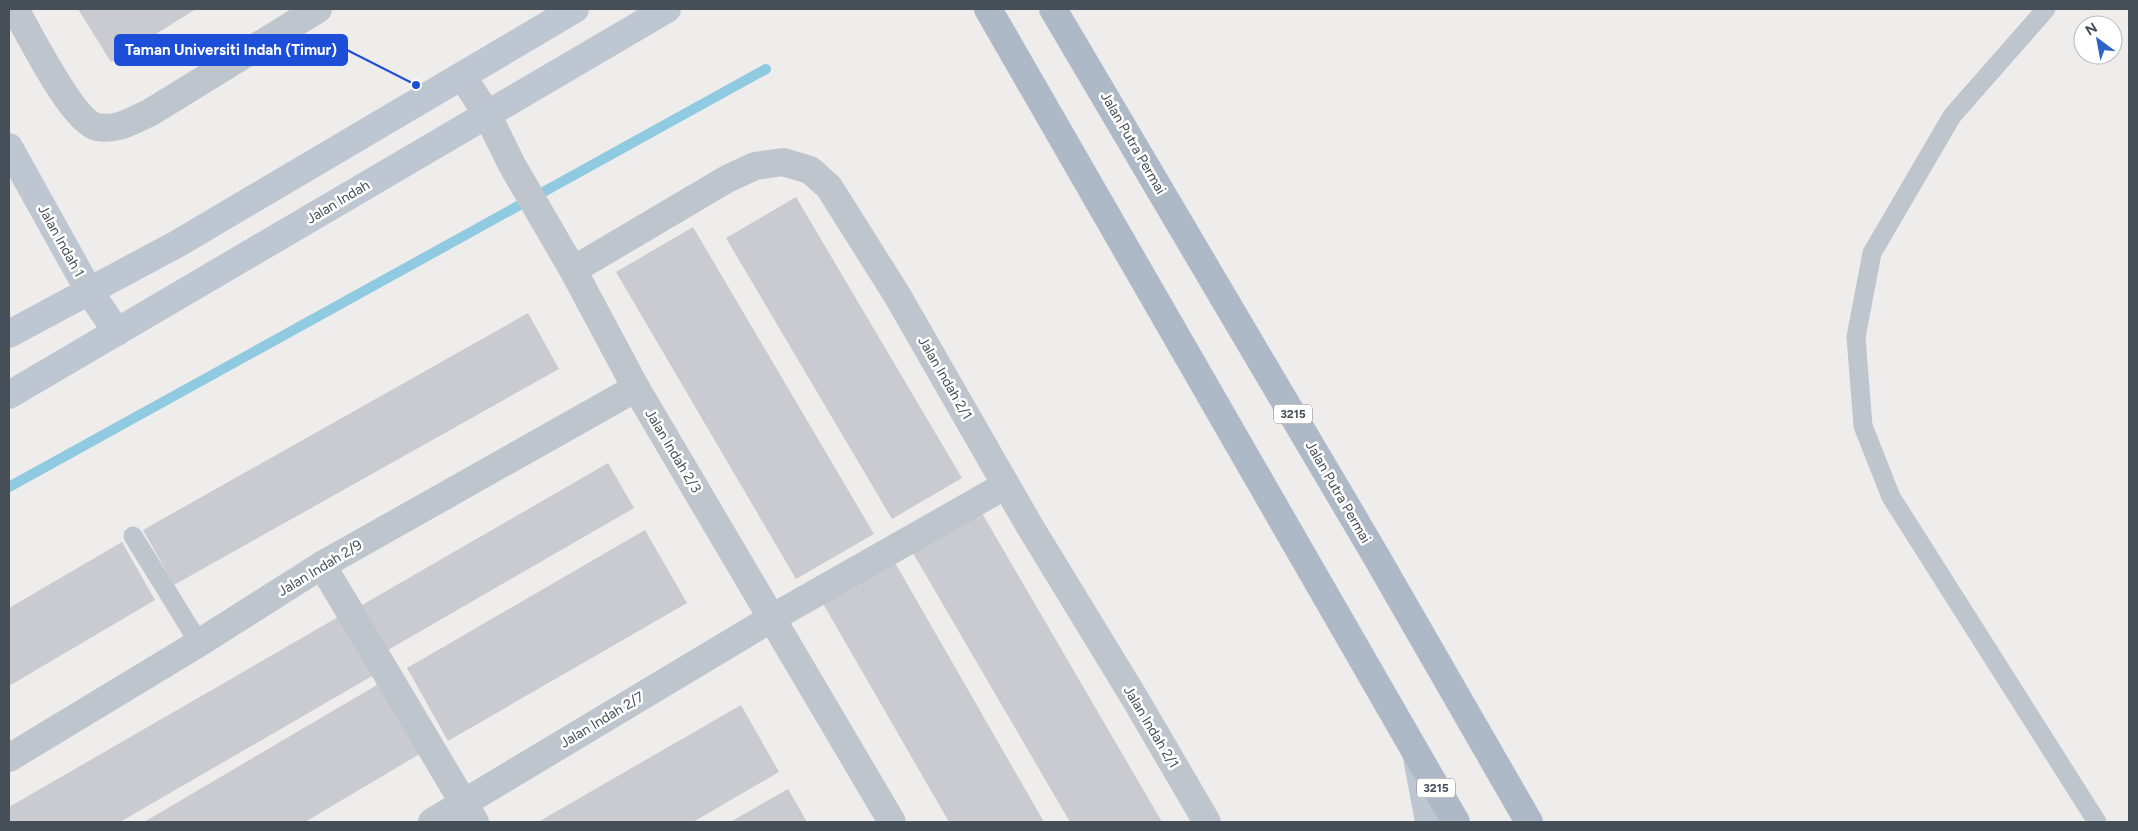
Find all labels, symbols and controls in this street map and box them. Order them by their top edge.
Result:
north arrow [2073,15,2123,65]
text: N [2082,19,2100,39]
callout: Taman Universiti Indah (Timur) [115,35,347,65]
text: Taman Universiti Indah (Timur) [125,41,337,59]
street label: Jalan Putra Permai [1097,89,1169,197]
street label: Jalan Indah [303,176,373,227]
street label: Jalan Indah 1 [34,202,88,280]
street label: Jalan Indah 2/1 [914,333,976,423]
road number: 3215 [1274,404,1312,424]
street label: Jalan Indah 2/3 [641,406,705,496]
street label: Jalan Putra Permai [1302,438,1374,546]
street label: Jalan Indah 2/9 [275,536,365,600]
street label: Jalan Indah 2/1 [1120,683,1182,771]
street label: Jalan Indah 2/7 [557,688,647,752]
road number: 3215 [1417,778,1455,798]

